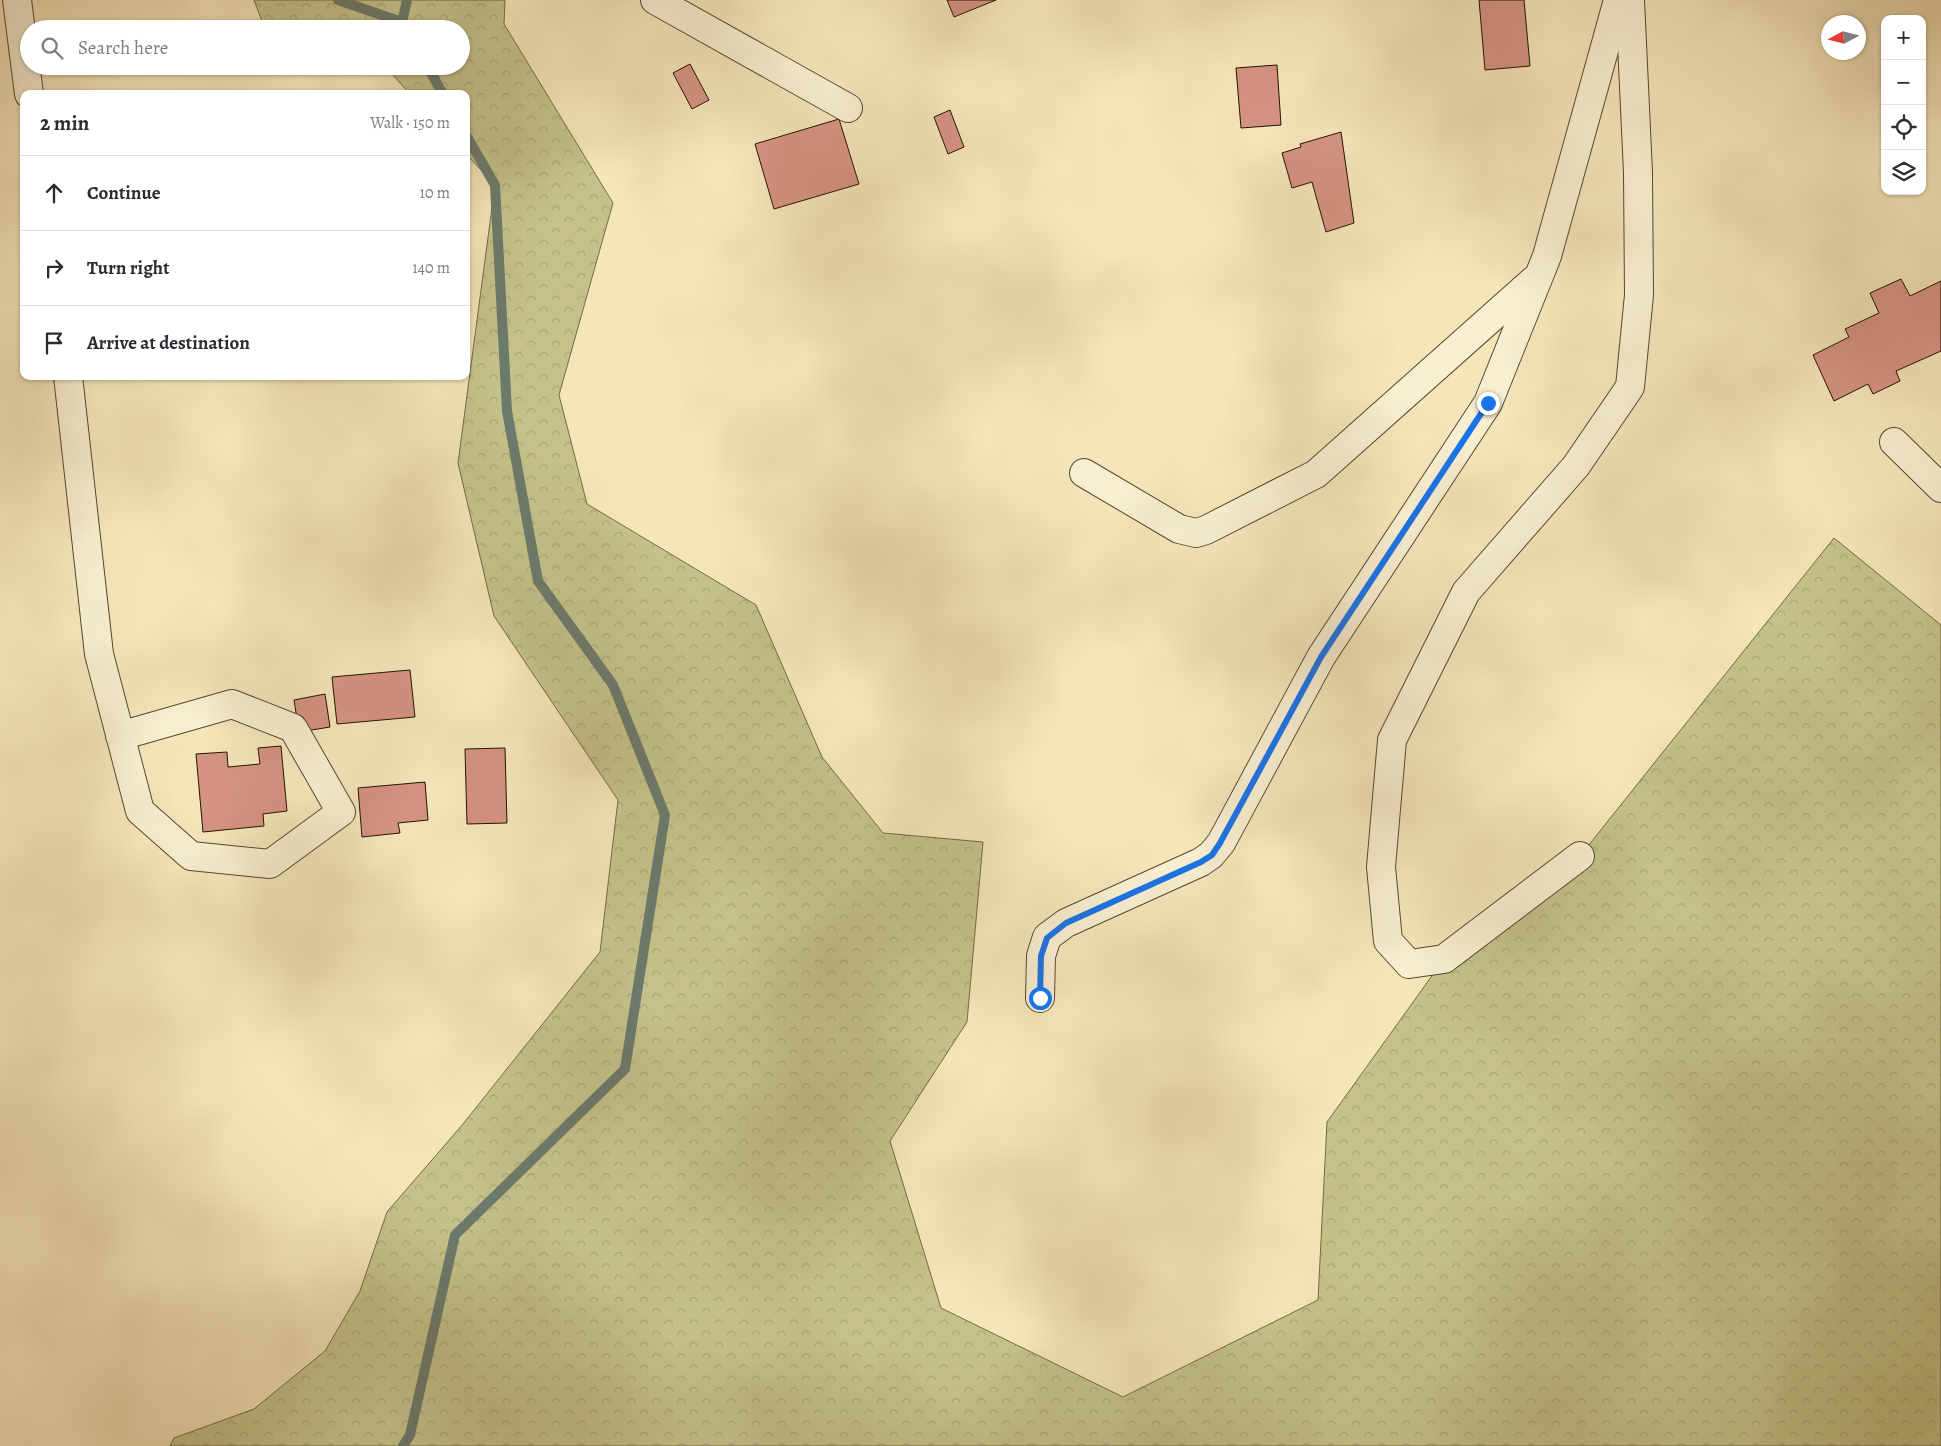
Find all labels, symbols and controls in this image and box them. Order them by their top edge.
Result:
north arrow [1821,15,1866,60]
map controls [1881,15,1926,195]
button: + [1881,15,1926,60]
search box [20,20,470,75]
icon: search [38,34,66,62]
text: Search here [78,35,168,61]
button: − [1881,60,1926,105]
button: locate [1881,105,1926,150]
text: 2 min [40,109,89,137]
text: Walk · 150 m [370,112,450,134]
button: layers [1881,150,1926,195]
icon: ahead [40,179,68,207]
text: Continue [87,180,161,206]
text: 10 m [420,182,450,204]
icon: right [40,254,68,282]
text: Turn right [87,255,169,281]
text: 140 m [412,257,450,279]
icon: arrive [40,329,68,357]
text: Arrive at destination [87,330,250,356]
route end [1477,392,1500,415]
route start [1029,987,1052,1010]

